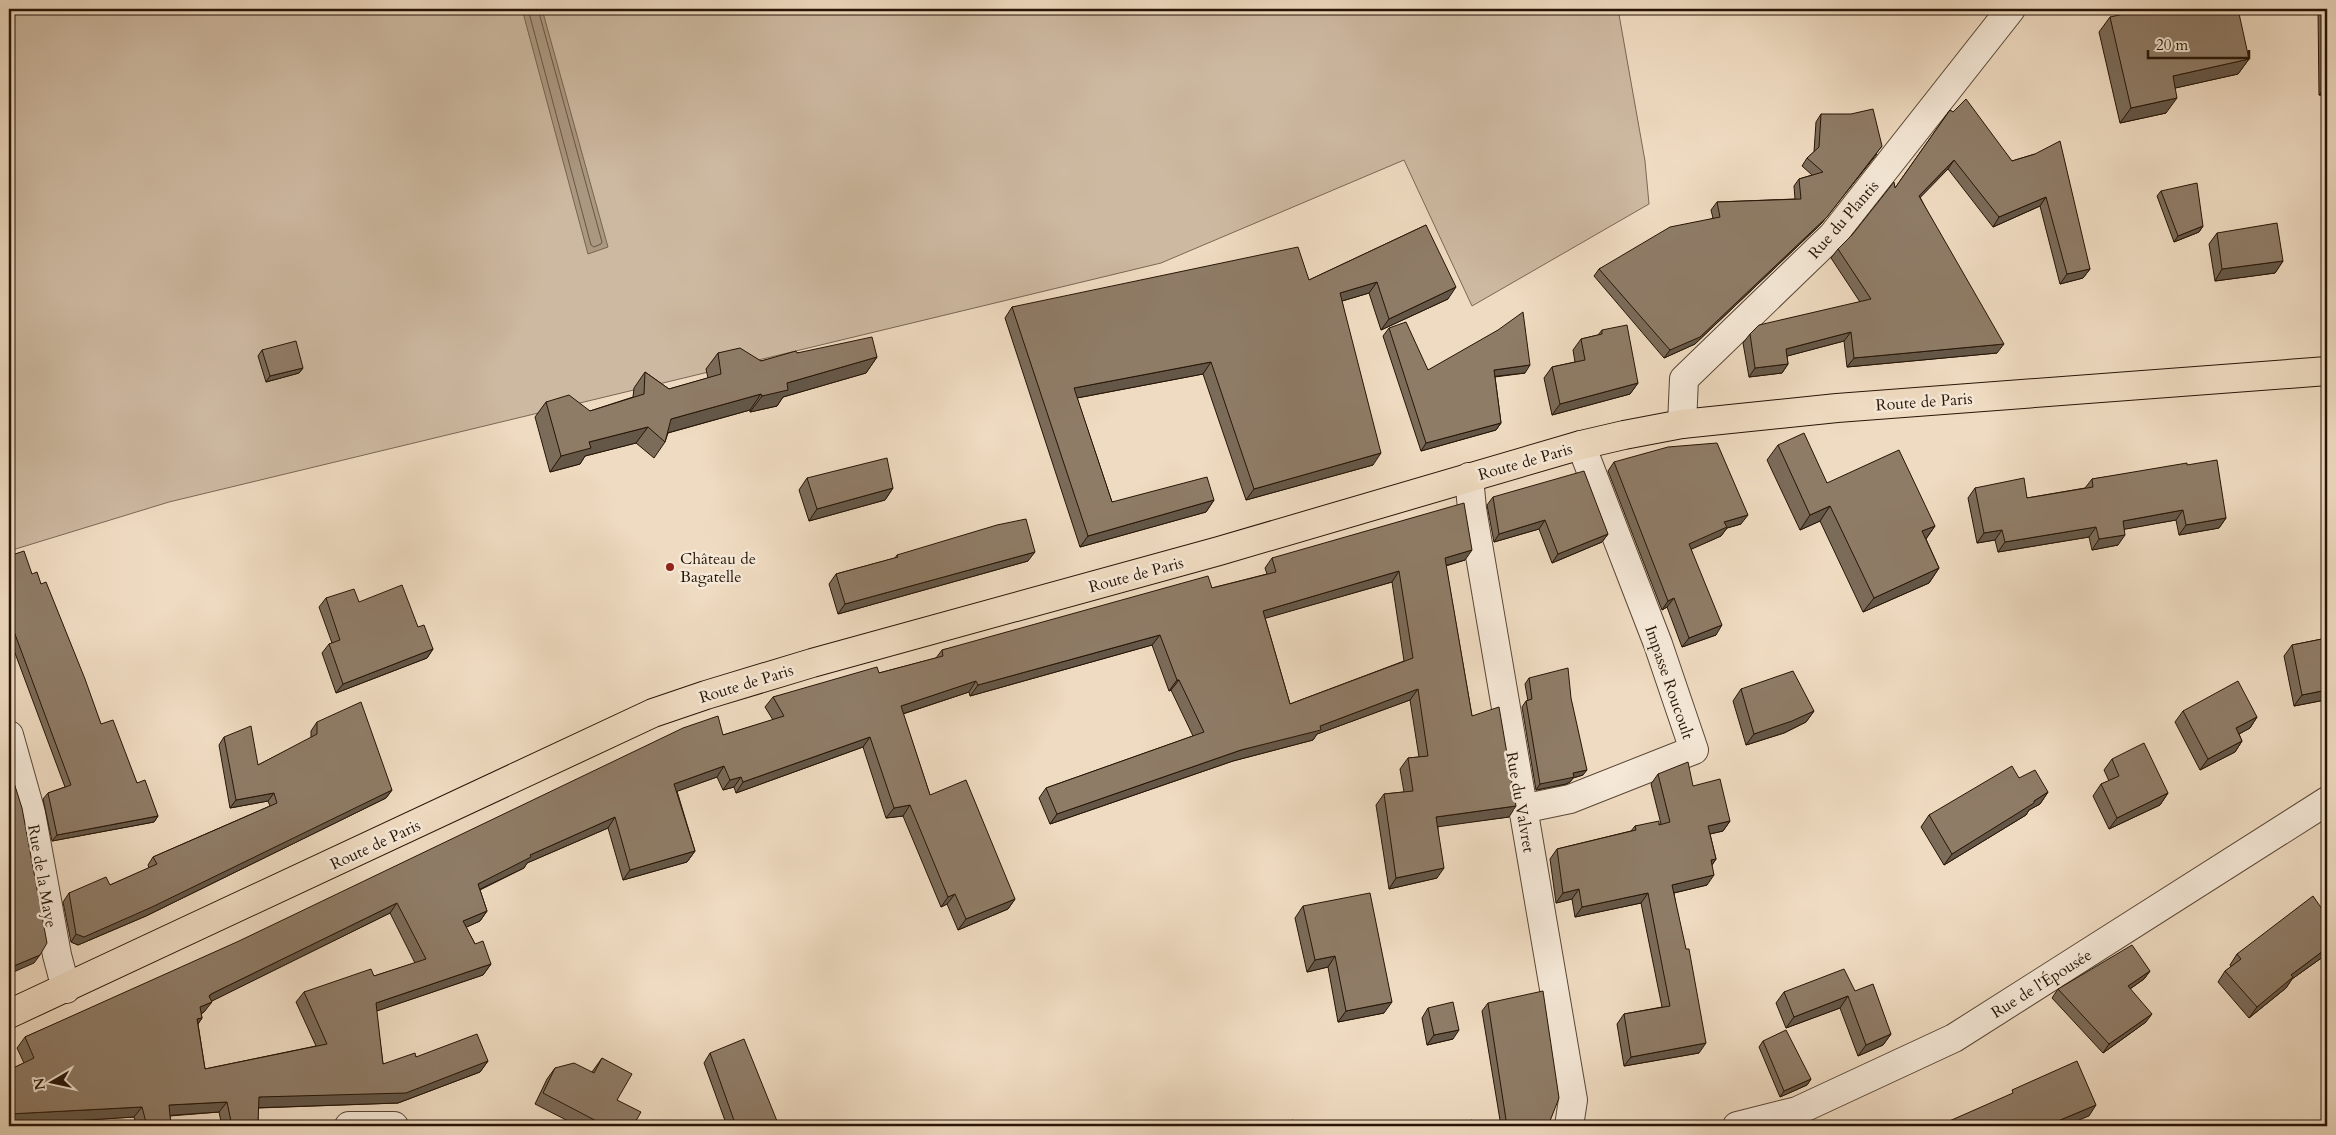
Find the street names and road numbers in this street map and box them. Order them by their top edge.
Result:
street label: Rue du Plantis [1803,176,1884,264]
street label: Route de Paris [1875,388,1973,416]
street label: Route de Paris [1475,438,1575,486]
street label: Route de Paris [1086,552,1186,598]
street label: Impasse Roucoult [1639,622,1699,742]
street label: Route de Paris [697,659,796,709]
street label: Rue du Valvret [1500,750,1540,854]
street label: Route de Paris [327,814,424,875]
street label: Rue de la Maye [22,823,62,930]
street label: Rue de l'Épousée [1987,944,2096,1024]

